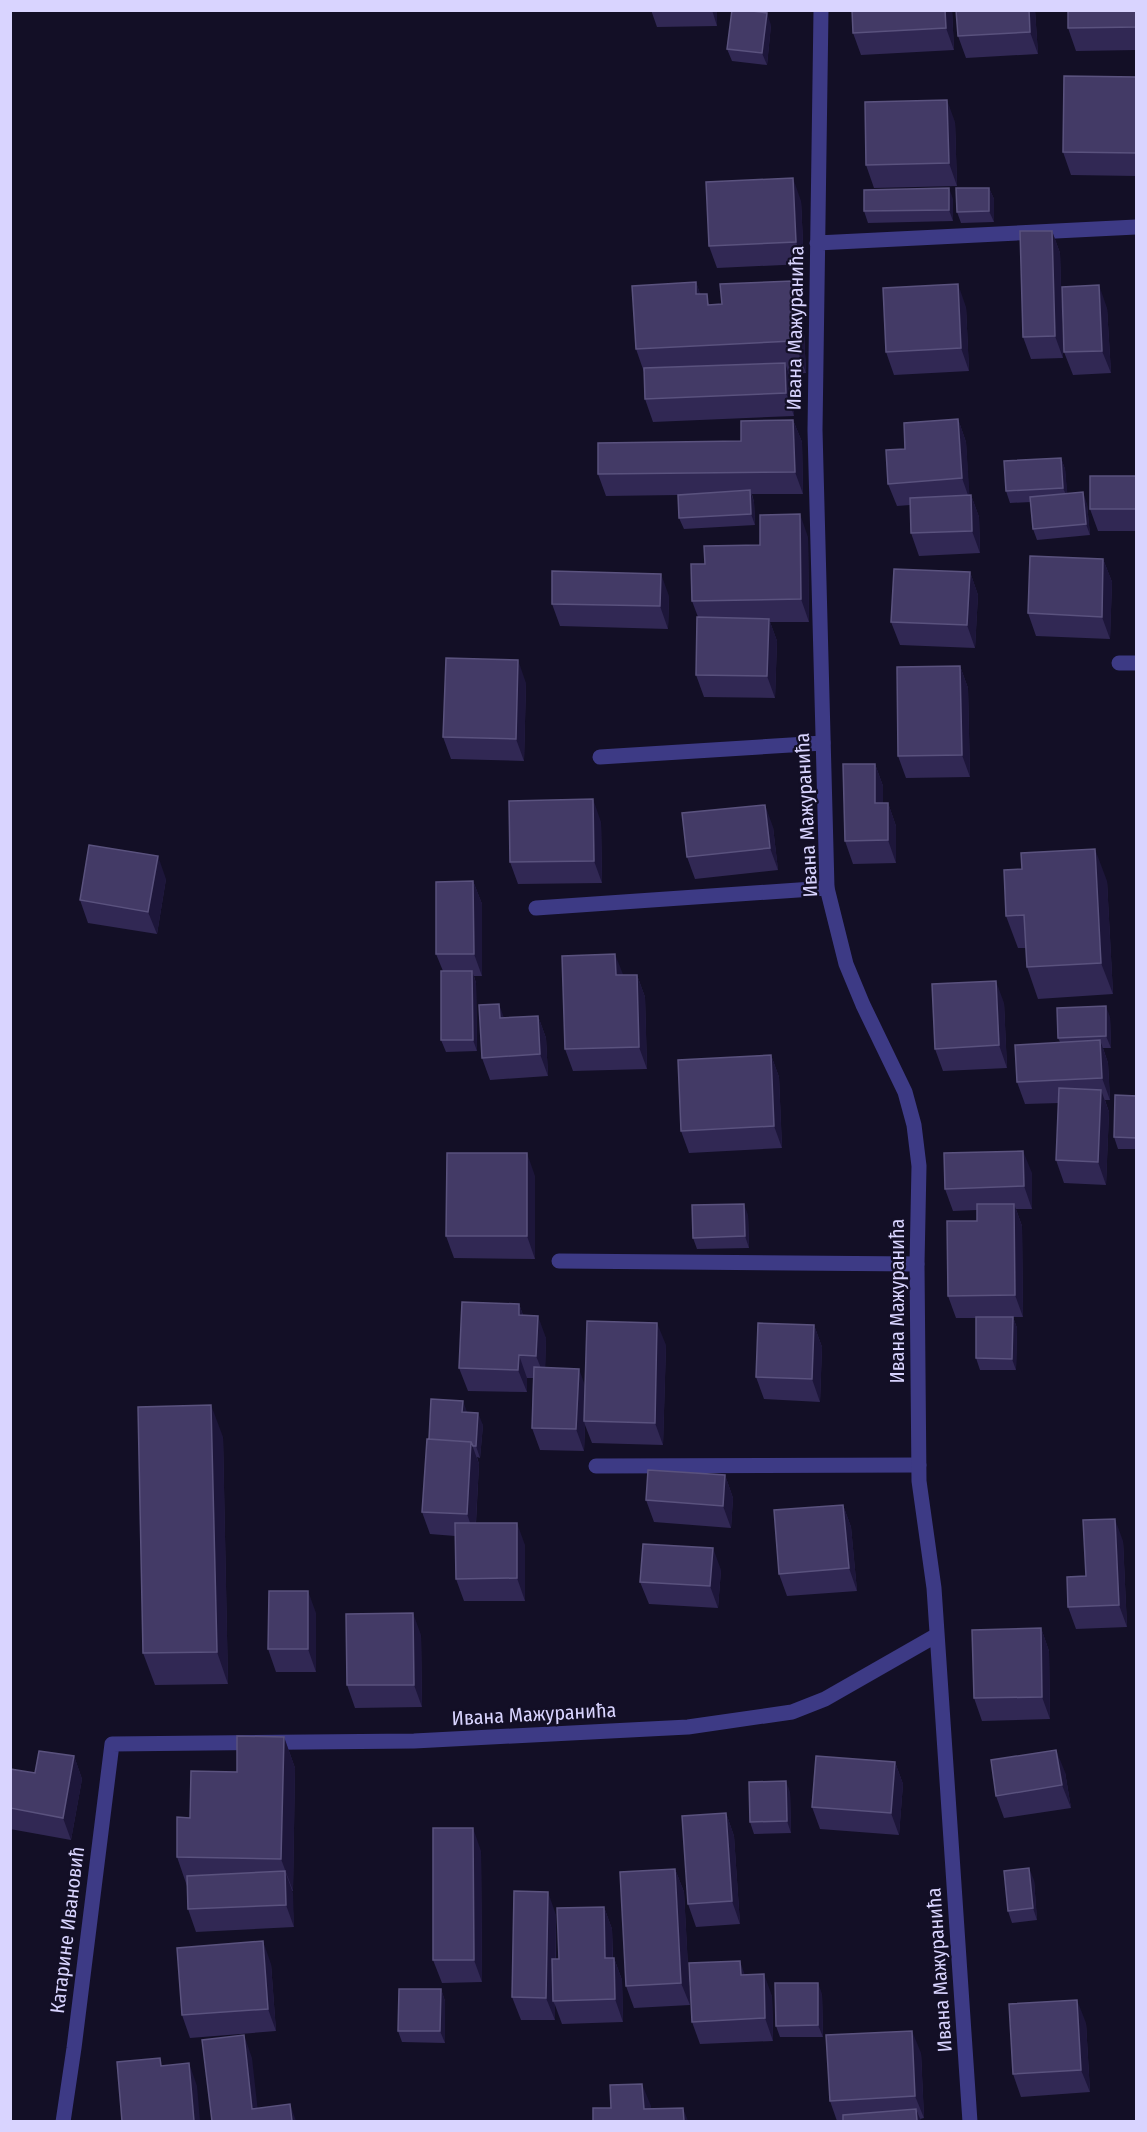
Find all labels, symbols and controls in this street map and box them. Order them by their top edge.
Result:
street label: Ивана Мажуранића [782,245,808,411]
street label: Ивана Мажуранића [790,732,822,898]
street label: Ивана Мажуранића [885,1219,909,1383]
street label: Ивана Мажуранића [451,1698,617,1730]
street label: Катарине Ивановић [45,1845,89,2015]
street label: Ивана Мажуранића [921,1887,957,2053]

